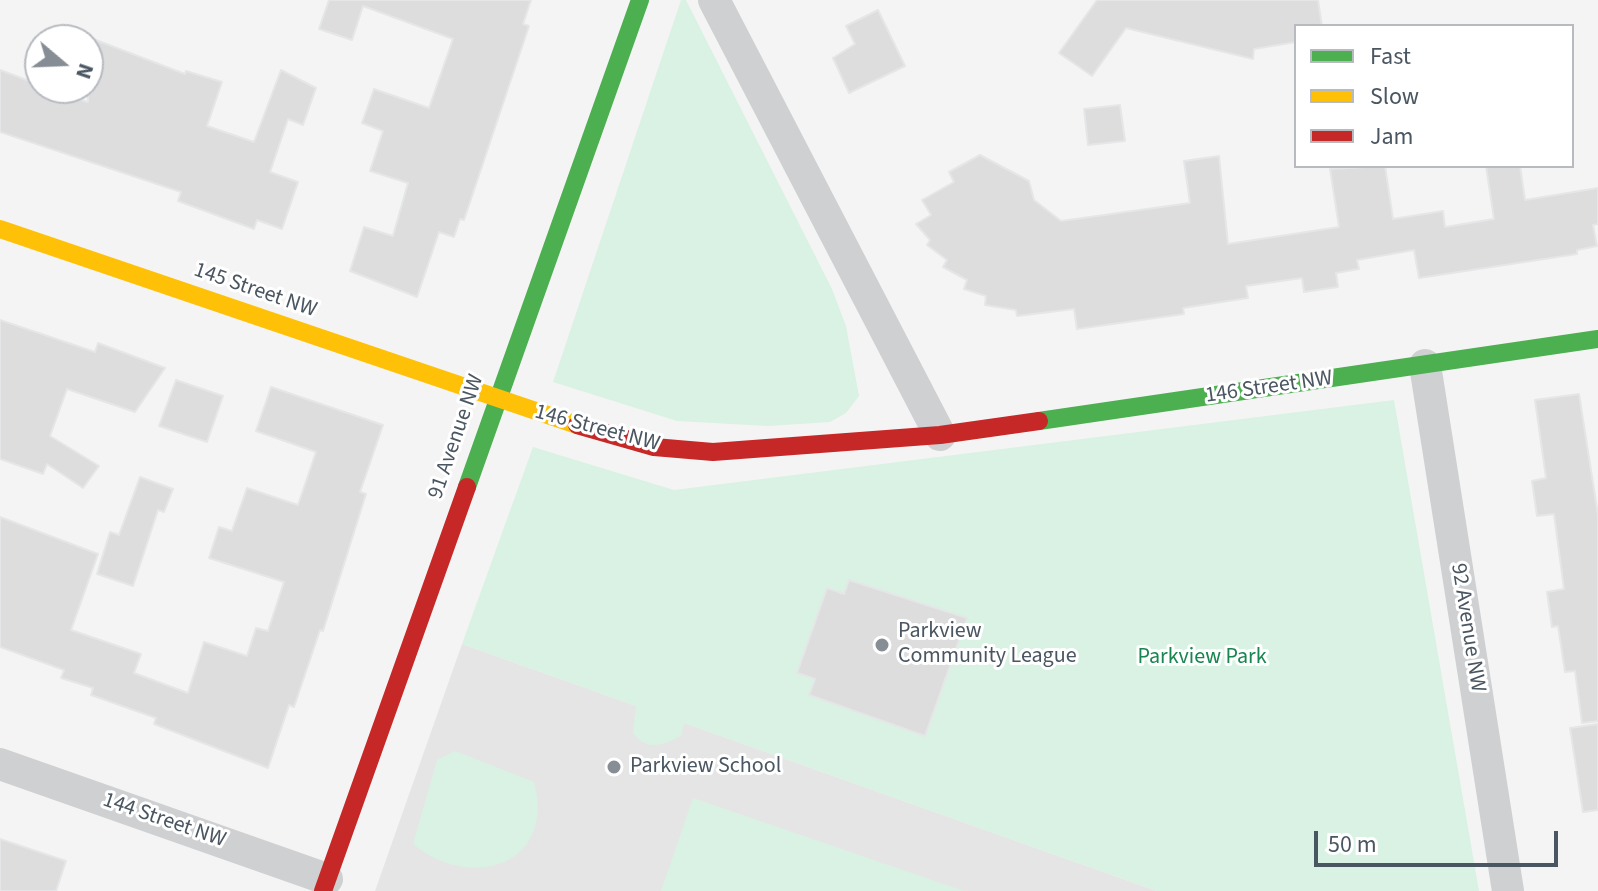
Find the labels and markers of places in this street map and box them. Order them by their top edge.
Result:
place label: Parkview Community League [898,619,1077,670]
marker: Parkview Community League [873,636,891,654]
place label: Parkview School [630,754,781,780]
marker: Parkview School [605,758,623,776]

